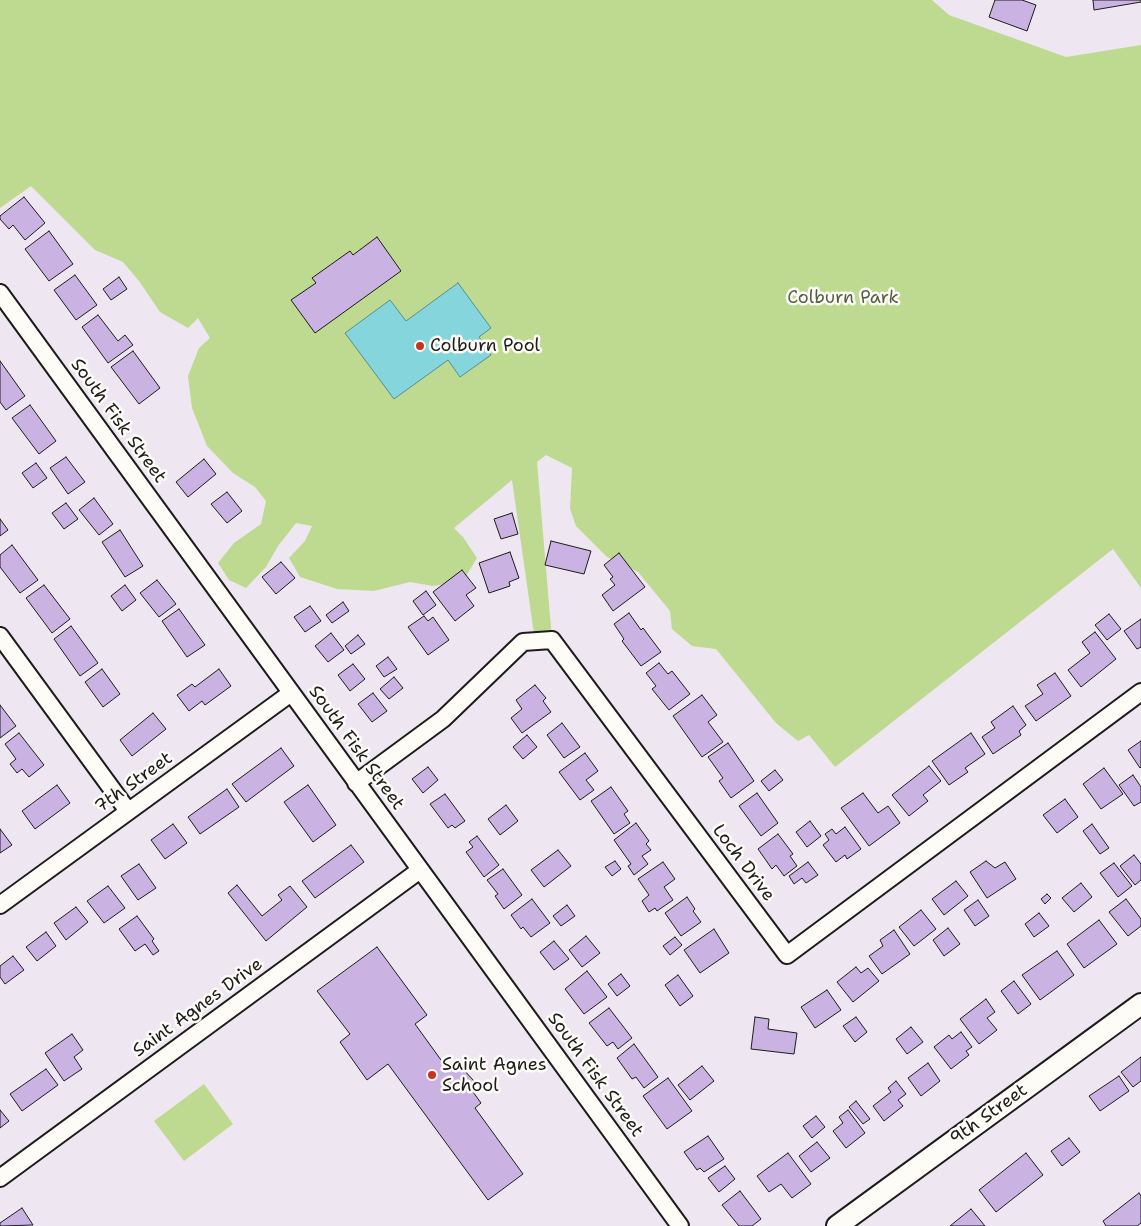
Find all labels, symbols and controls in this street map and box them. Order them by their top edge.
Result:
park label: Colburn Park [787,287,899,309]
place label: Colburn Pool [430,335,540,357]
marker: Colburn Pool [414,340,426,352]
street label: South Fisk Street [66,355,170,487]
street label: South Fisk Street [304,682,408,814]
street label: 7th Street [91,748,177,818]
street label: Loch Drive [707,820,779,906]
street label: Saint Agnes Drive [129,954,267,1062]
street label: South Fisk Street [543,1009,647,1141]
place label: Saint Agnes School [442,1054,547,1096]
marker: Saint Agnes School [426,1069,438,1081]
street label: 9th Street [946,1080,1032,1150]

